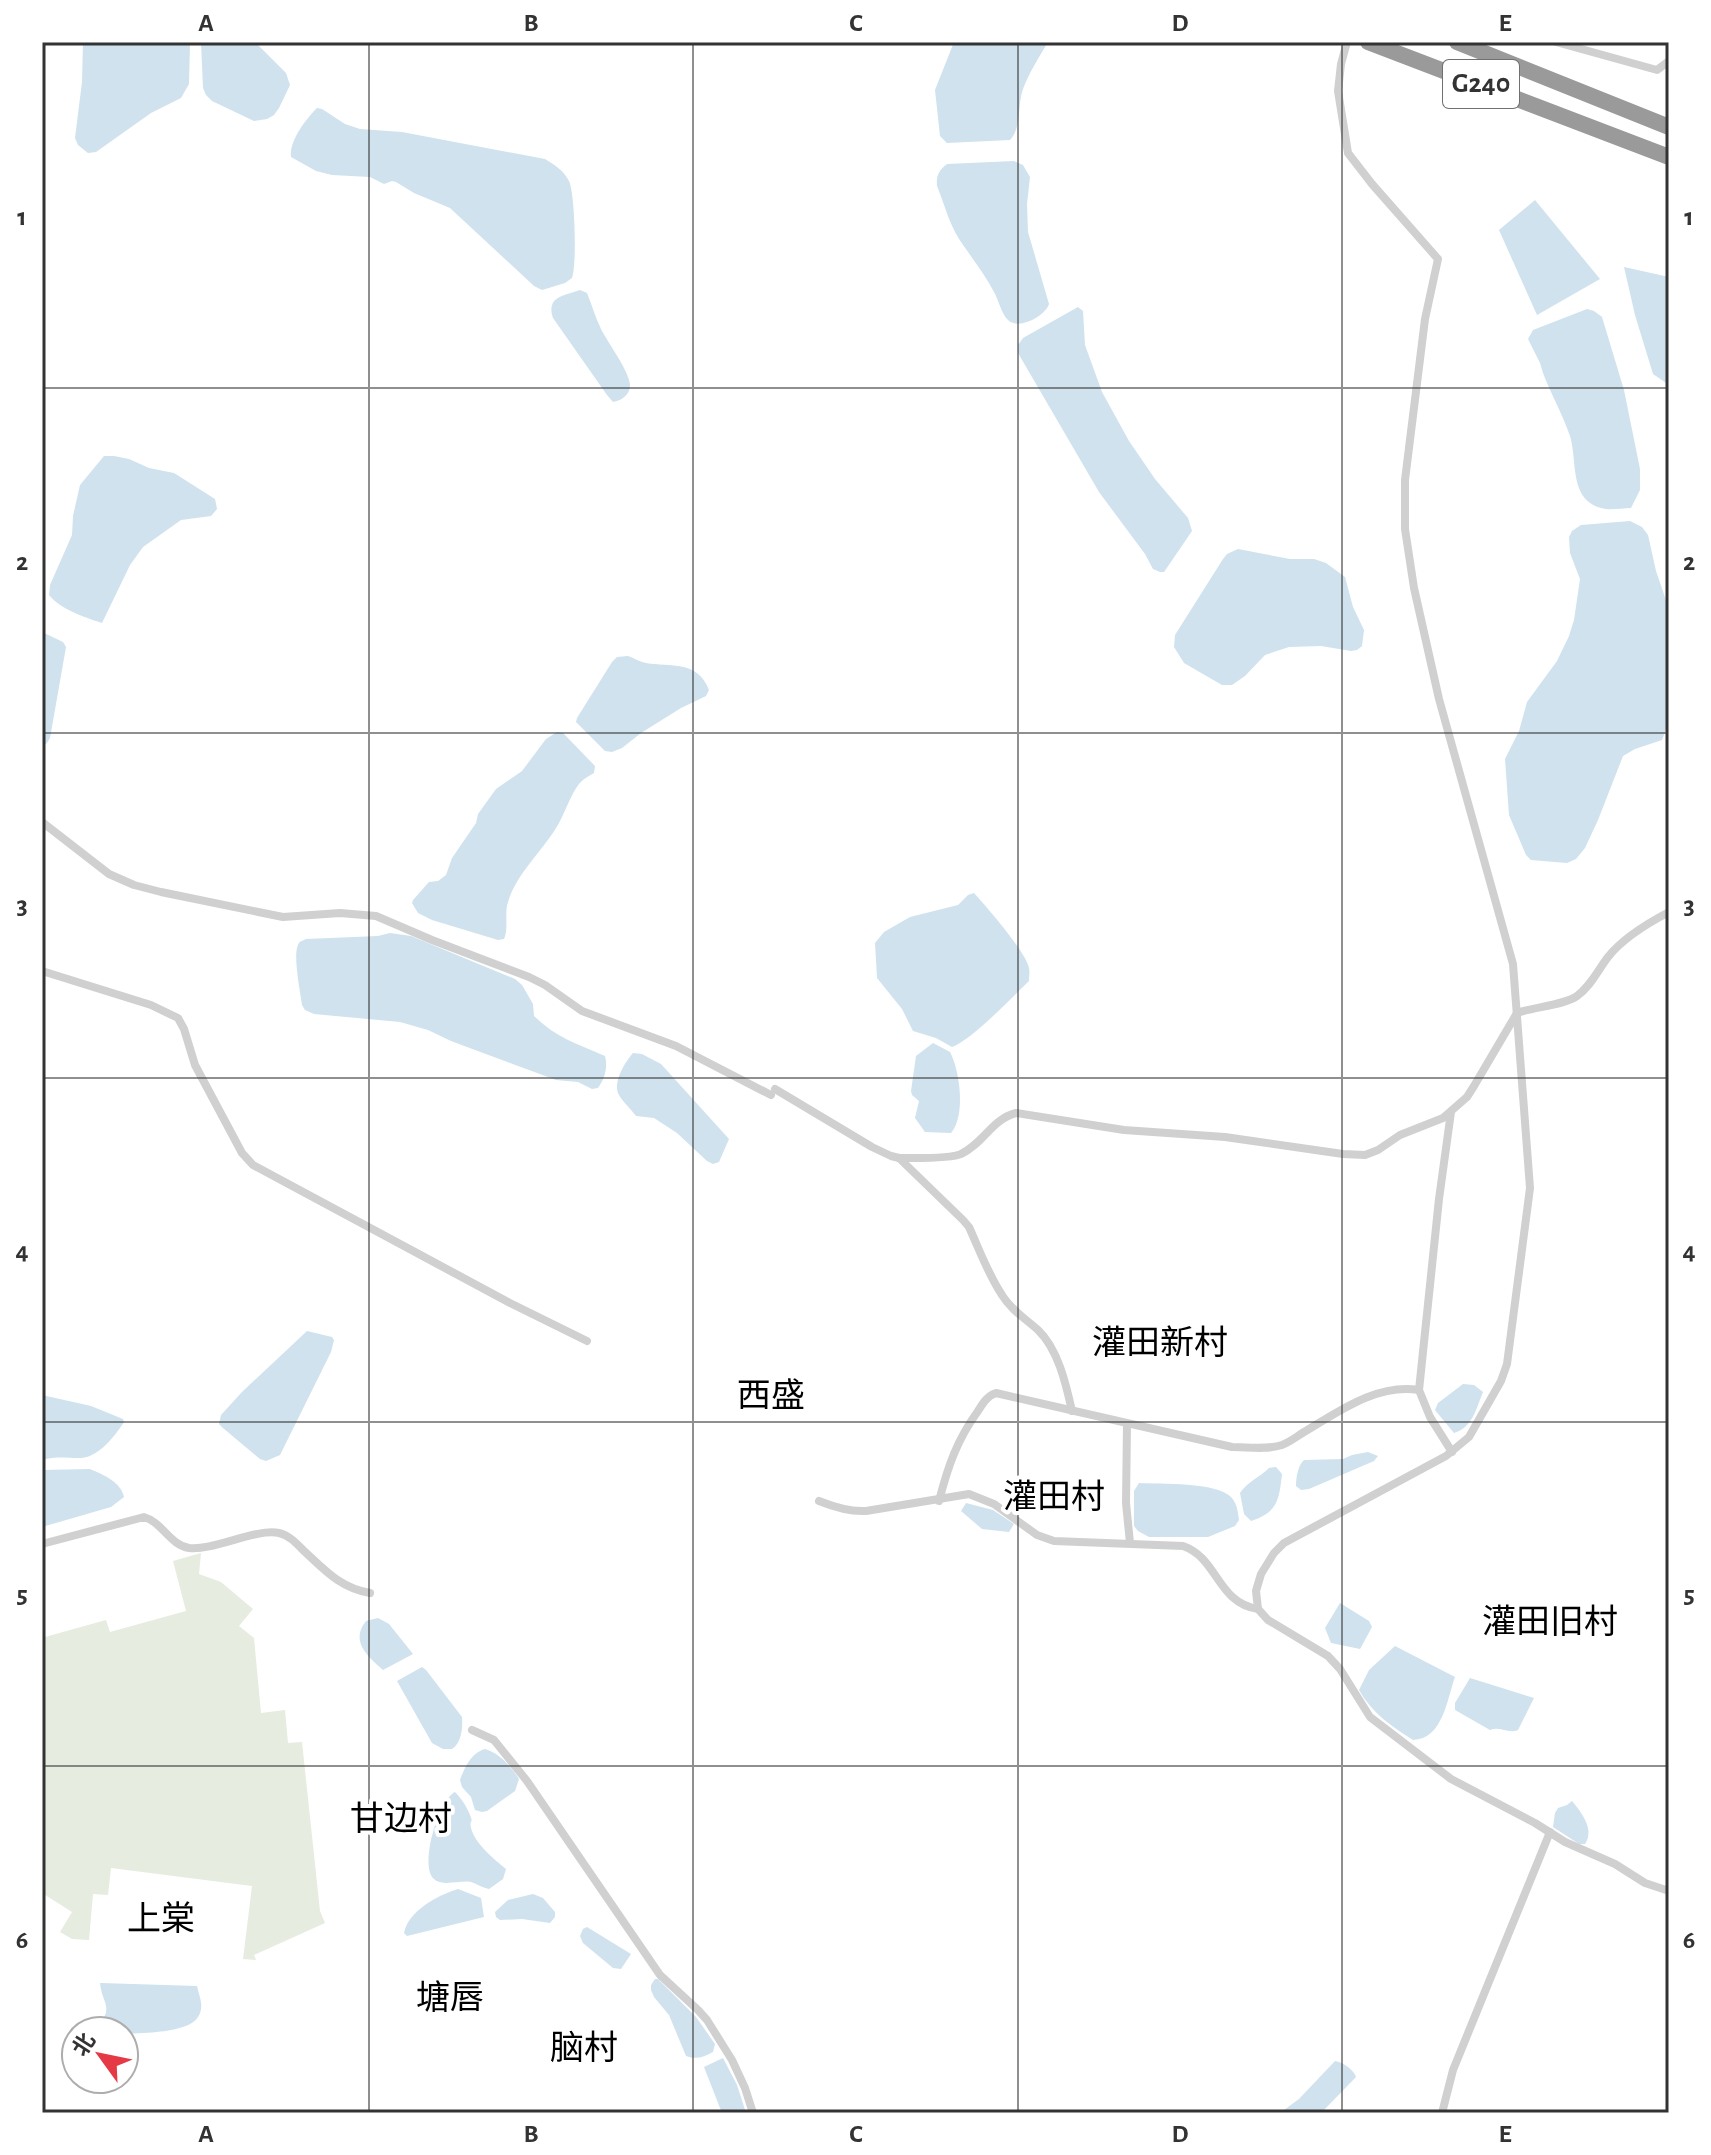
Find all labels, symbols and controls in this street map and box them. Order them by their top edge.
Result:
text: A [198,10,214,36]
text: B [523,10,539,36]
text: C [849,10,863,36]
text: D [1171,10,1189,36]
text: E [1498,10,1512,36]
road number: G240 [1443,60,1519,108]
text: 1 [17,204,27,230]
text: 1 [1684,204,1694,230]
text: 2 [16,549,28,575]
text: 2 [1683,549,1695,575]
text: 3 [16,893,28,919]
text: 3 [1683,893,1695,919]
text: 4 [15,1238,29,1264]
text: 4 [1682,1238,1696,1264]
district label: 灌田新村 [1092,1325,1228,1361]
district label: 西盛 [737,1378,805,1414]
district label: 灌田村 [1003,1479,1105,1515]
text: 5 [16,1582,28,1608]
text: 5 [1683,1582,1695,1608]
district label: 灌田旧村 [1482,1604,1618,1640]
district label: 甘边村 [350,1801,452,1837]
district label: 上棠 [127,1901,195,1937]
text: 6 [16,1927,28,1953]
text: 6 [1683,1927,1695,1953]
district label: 塘唇 [416,1980,484,2016]
north arrow [60,2015,140,2095]
text: 北 [68,2029,99,2060]
district label: 脑村 [550,2030,618,2066]
text: A [198,2121,214,2147]
text: B [523,2121,539,2147]
text: C [849,2121,863,2147]
text: D [1171,2121,1189,2147]
text: E [1498,2121,1512,2147]

